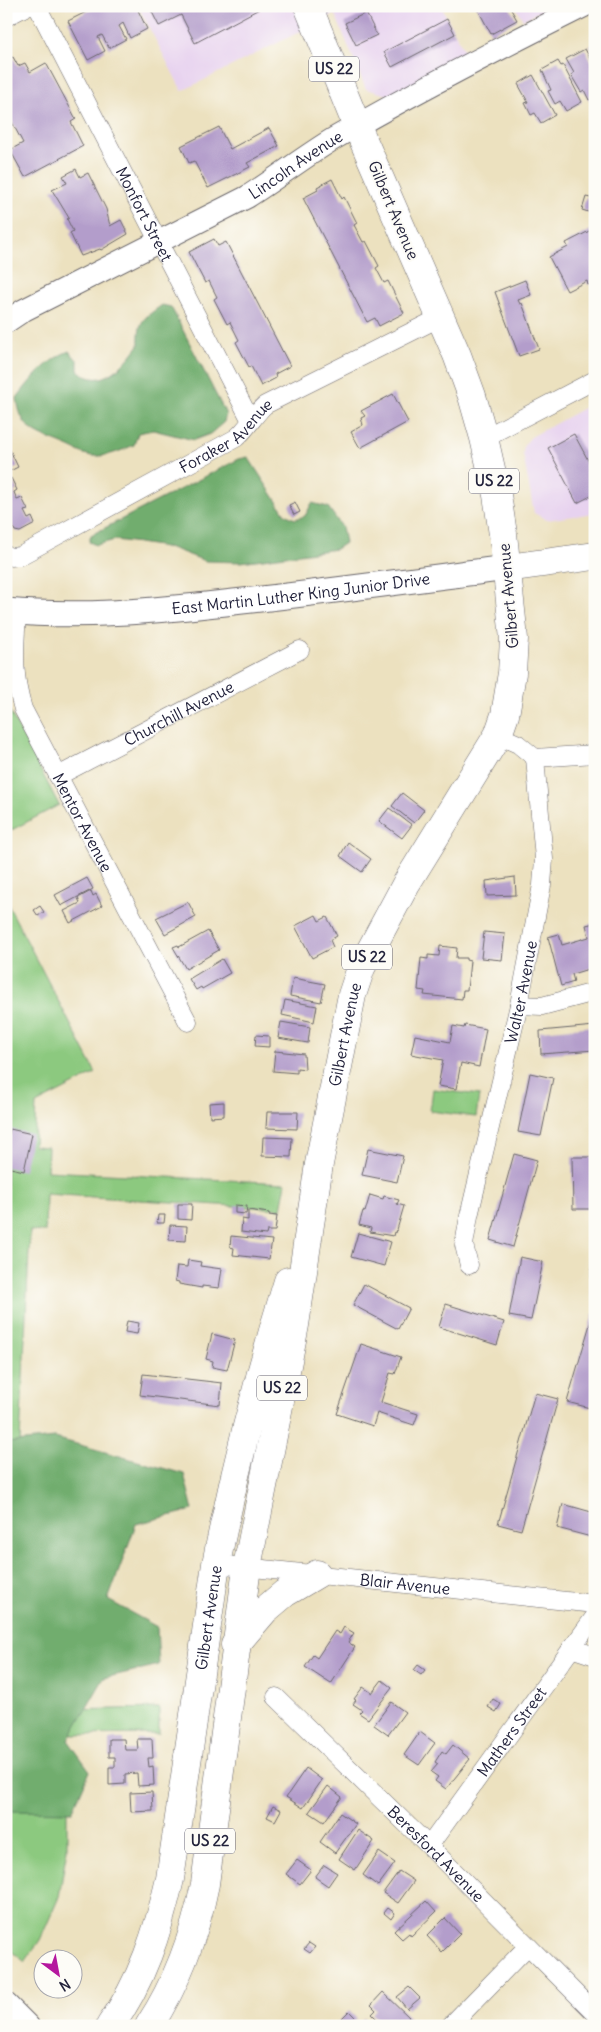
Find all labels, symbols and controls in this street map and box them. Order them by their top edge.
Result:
road number: US 22 [309,56,359,82]
street label: Lincoln Avenue [245,126,346,203]
street label: Gilbert Avenue [364,158,424,262]
street label: Monfort Street [112,163,177,265]
street label: Foraker Avenue [176,393,275,477]
road number: US 22 [469,468,519,494]
street label: Gilbert Avenue [493,543,523,649]
street label: East Martin Luther King Junior Drive [171,568,431,618]
street label: Churchill Avenue [120,676,237,750]
street label: Mentor Avenue [49,769,117,875]
street label: Walter Avenue [500,939,541,1045]
road number: US 22 [342,944,392,970]
street label: Gilbert Avenue [324,980,366,1088]
road number: US 22 [257,1376,307,1400]
street label: Gilbert Avenue [191,1564,226,1671]
street label: Blair Avenue [359,1569,451,1599]
street label: Mathers Street [472,1682,551,1780]
street label: Beresford Avenue [384,1801,489,1906]
road number: US 22 [185,1828,235,1854]
north arrow [32,1950,82,2000]
text: N [56,1975,74,1995]

